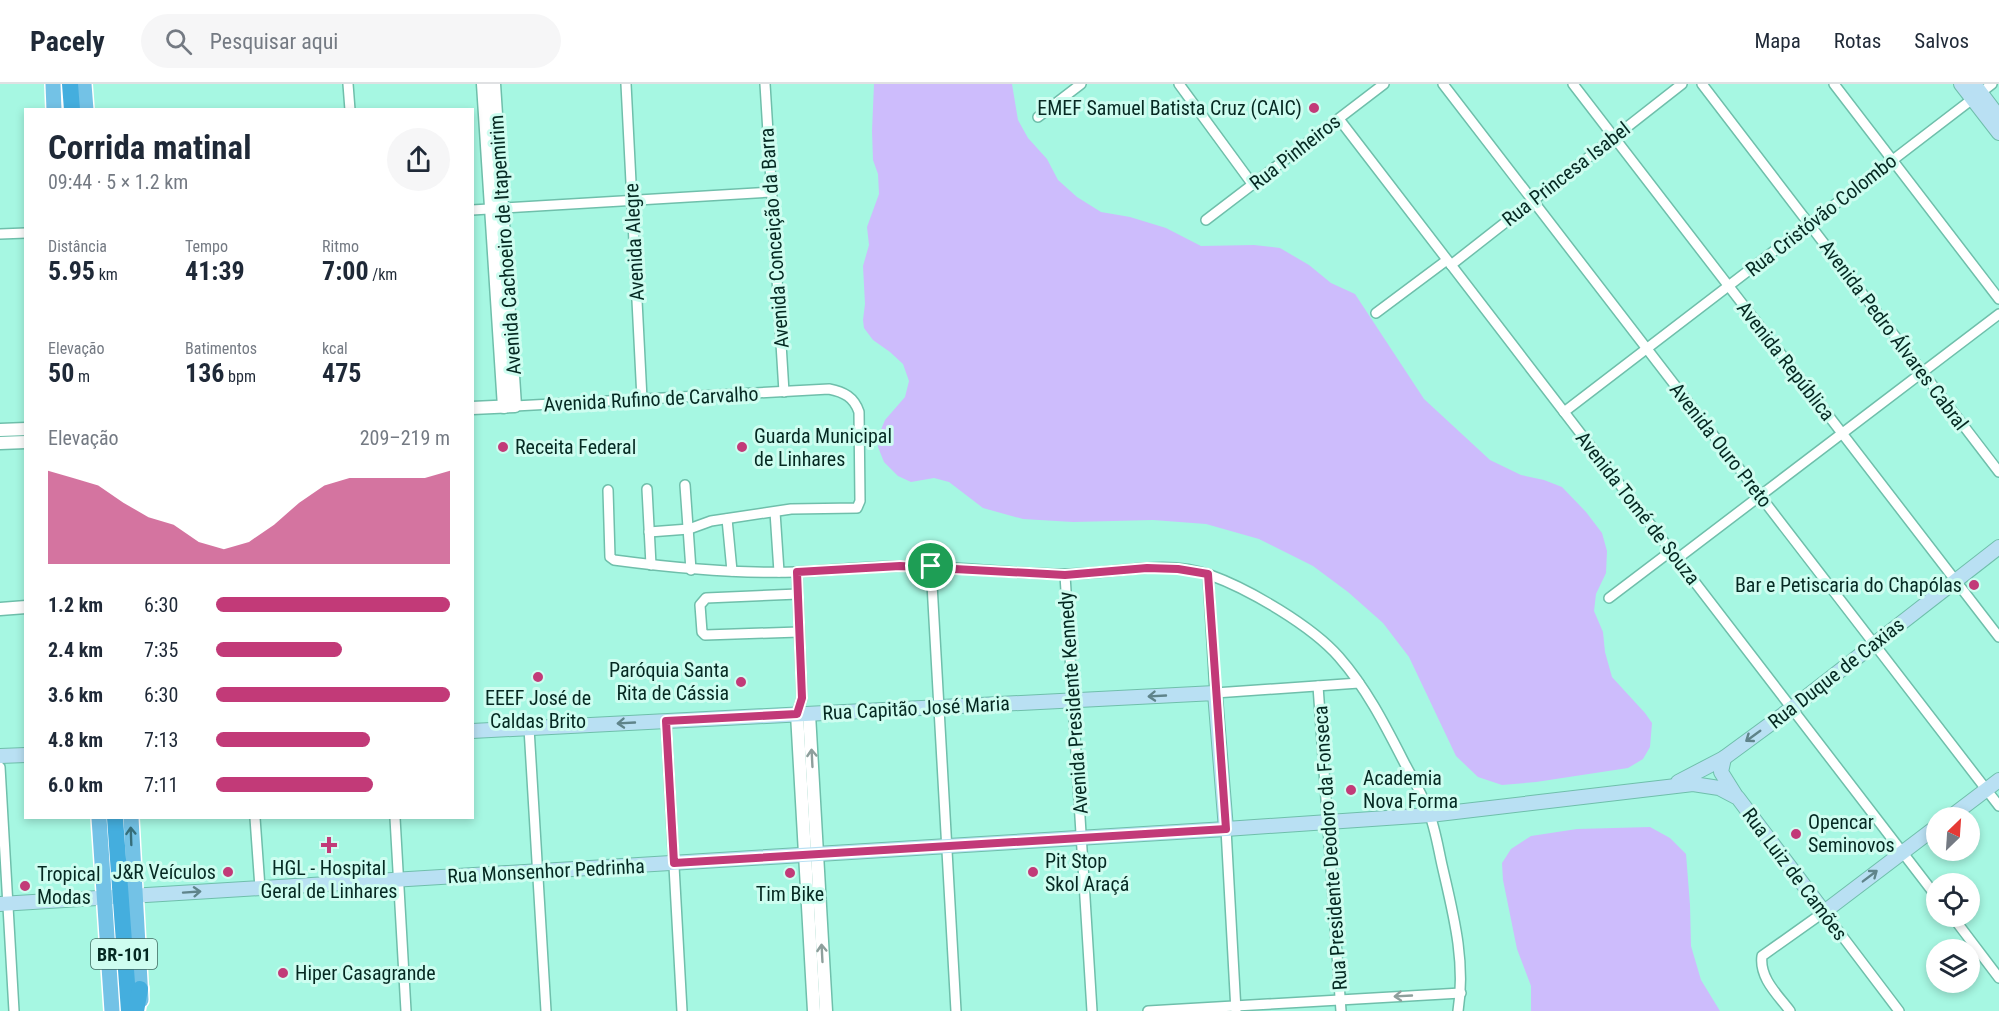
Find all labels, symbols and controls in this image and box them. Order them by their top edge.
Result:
search box [141,14,561,68]
text: Pacely [30,25,105,58]
icon: search [162,25,195,58]
text: Pesquisar aqui [210,29,338,54]
text: Mapa [1754,29,1801,53]
text: Rotas [1834,29,1881,53]
text: Salvos [1914,29,1969,53]
place label: EMEF Samuel Batista Cruz (CAIC) [1037,96,1302,120]
marker: EMEF Samuel Batista Cruz (CAIC) [1307,101,1321,115]
street label: Rua Pinheiros [1245,109,1345,195]
street label: Avenida Cachoeiro de Itapemirim [484,114,526,376]
street label: Rua Princesa Isabel [1497,117,1635,231]
street label: Avenida Conceição da Barra [754,127,794,349]
text: Corrida matinal [48,128,251,167]
button: share [387,128,450,191]
street label: Rua Cristóvão Colombo [1741,149,1901,281]
text: 09:44 · 5 × 1.2 km [48,170,188,194]
street label: Avenida Alegre [619,183,649,301]
street label: Avenida Pedro Álvares Cabral [1815,235,1973,435]
text: Distância [48,237,107,256]
text: Tempo [185,237,228,256]
text: Ritmo [322,237,359,256]
text: 5.95 [48,256,95,286]
text: 41:39 [185,256,245,286]
text: 7:00 [322,256,369,286]
text: km [95,265,118,284]
text: /km [369,265,397,284]
street label: Avenida República [1732,297,1840,425]
text: Elevação [48,339,105,358]
text: Batimentos [185,339,257,358]
text: kcal [322,339,348,358]
text: 50 [48,358,74,388]
text: 136 [185,358,224,388]
text: 475 [322,358,361,388]
text: m [74,367,90,386]
text: bpm [224,367,256,386]
street label: Avenida Ouro Preto [1665,378,1777,512]
street label: Avenida Rufino de Carvalho [543,381,759,417]
place label: Guarda Municipal de Linhares [754,424,892,471]
text: Elevação [48,426,119,450]
text: 209–219 m [360,426,450,450]
street label: Avenida Tomé de Souza [1571,427,1705,589]
place label: Receita Federal [515,435,636,459]
marker: Receita Federal [496,440,510,454]
marker: Guarda Municipal de Linhares [735,440,749,454]
pin [905,540,956,591]
icon: arrive [914,549,947,582]
place label: Bar e Petiscaria do Chapólas [1735,573,1962,597]
marker: Bar e Petiscaria do Chapólas [1967,578,1981,592]
street label: Avenida Presidente Kennedy [1053,591,1093,815]
text: 1.2 km [48,593,103,617]
text: 6:30 [144,593,178,617]
street label: Rua Duque de Caxias [1763,612,1909,734]
text: 2.4 km [48,638,103,662]
text: 7:35 [144,638,178,662]
place label: Paróquia Santa Rita de Cássia [609,658,729,705]
marker: EEEF José de Caldas Brito [531,670,545,684]
marker: Paróquia Santa Rita de Cássia [734,675,748,689]
text: 3.6 km [48,683,103,707]
text: 6:30 [144,683,178,707]
place label: EEEF José de Caldas Brito [485,686,591,733]
one-way arrow [1147,690,1167,701]
street label: Rua Capitão José Maria [822,691,1010,725]
street label: Rua Presidente Deodoro da Fonseca [1308,705,1352,991]
one-way arrow [617,718,637,729]
text: 4.8 km [48,728,103,752]
text: 7:13 [144,728,178,752]
one-way arrow [1746,730,1762,742]
one-way arrow [806,748,817,768]
place label: Academia Nova Forma [1363,766,1458,813]
text: 6.0 km [48,773,103,797]
text: 7:11 [144,773,178,797]
marker: Academia Nova Forma [1344,783,1358,797]
street label: Rua Luiz de Camões [1737,803,1853,945]
north arrow [1926,807,1980,861]
map controls [1926,807,1980,993]
place label: Opencar Seminovos [1808,810,1895,857]
one-way arrow [126,826,137,846]
marker: Opencar Seminovos [1789,827,1803,841]
marker: HGL - Hospital Geral de Linhares [320,836,338,854]
place label: Pit Stop Skol Araçá [1045,849,1129,896]
street label: Rua Monsenhor Pedrinha [447,854,645,888]
place label: HGL - Hospital Geral de Linhares [261,856,397,903]
place label: J&R Veículos [113,860,216,884]
place label: Tropical Modas [37,862,100,909]
marker: J&R Veículos [221,865,235,879]
marker: Pit Stop Skol Araçá [1026,865,1040,879]
marker: Tim Bike [783,866,797,880]
one-way arrow [1862,870,1878,883]
button: locate [1926,873,1980,927]
marker: Tropical Modas [18,879,32,893]
place label: Tim Bike [756,882,824,906]
one-way arrow [182,886,202,897]
road number: BR-101 [91,939,157,969]
button: layers [1926,939,1980,993]
one-way arrow [817,943,828,963]
place label: Hiper Casagrande [295,961,436,985]
marker: Hiper Casagrande [276,966,290,980]
one-way arrow [1393,991,1413,1002]

